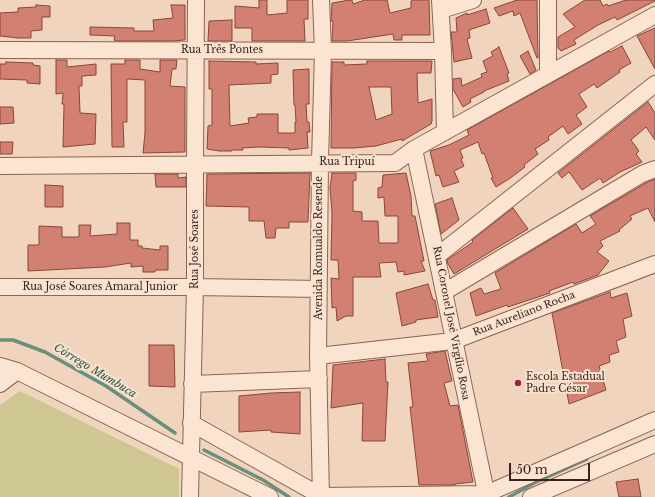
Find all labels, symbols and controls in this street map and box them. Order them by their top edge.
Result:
street label: Rua Três Pontes [181,44,263,56]
street label: Rua Tripuí [319,156,375,168]
street label: Avenida Romualdo Resende [313,176,325,320]
street label: Rua José Soares [189,209,201,289]
street label: Rua Coronel José Virgílio Rosa [430,245,472,401]
street label: Rua José Soares Amaral Junior [22,281,178,293]
street label: Rua Aureliano Rocha [471,289,577,339]
water label: Córrego Mumbuca [51,341,139,401]
place label: Escola Estadual Padre César [526,371,605,394]
marker: Escola Estadual Padre César [513,378,523,388]
scale bar [511,455,592,481]
text: 50 m [516,462,548,477]

